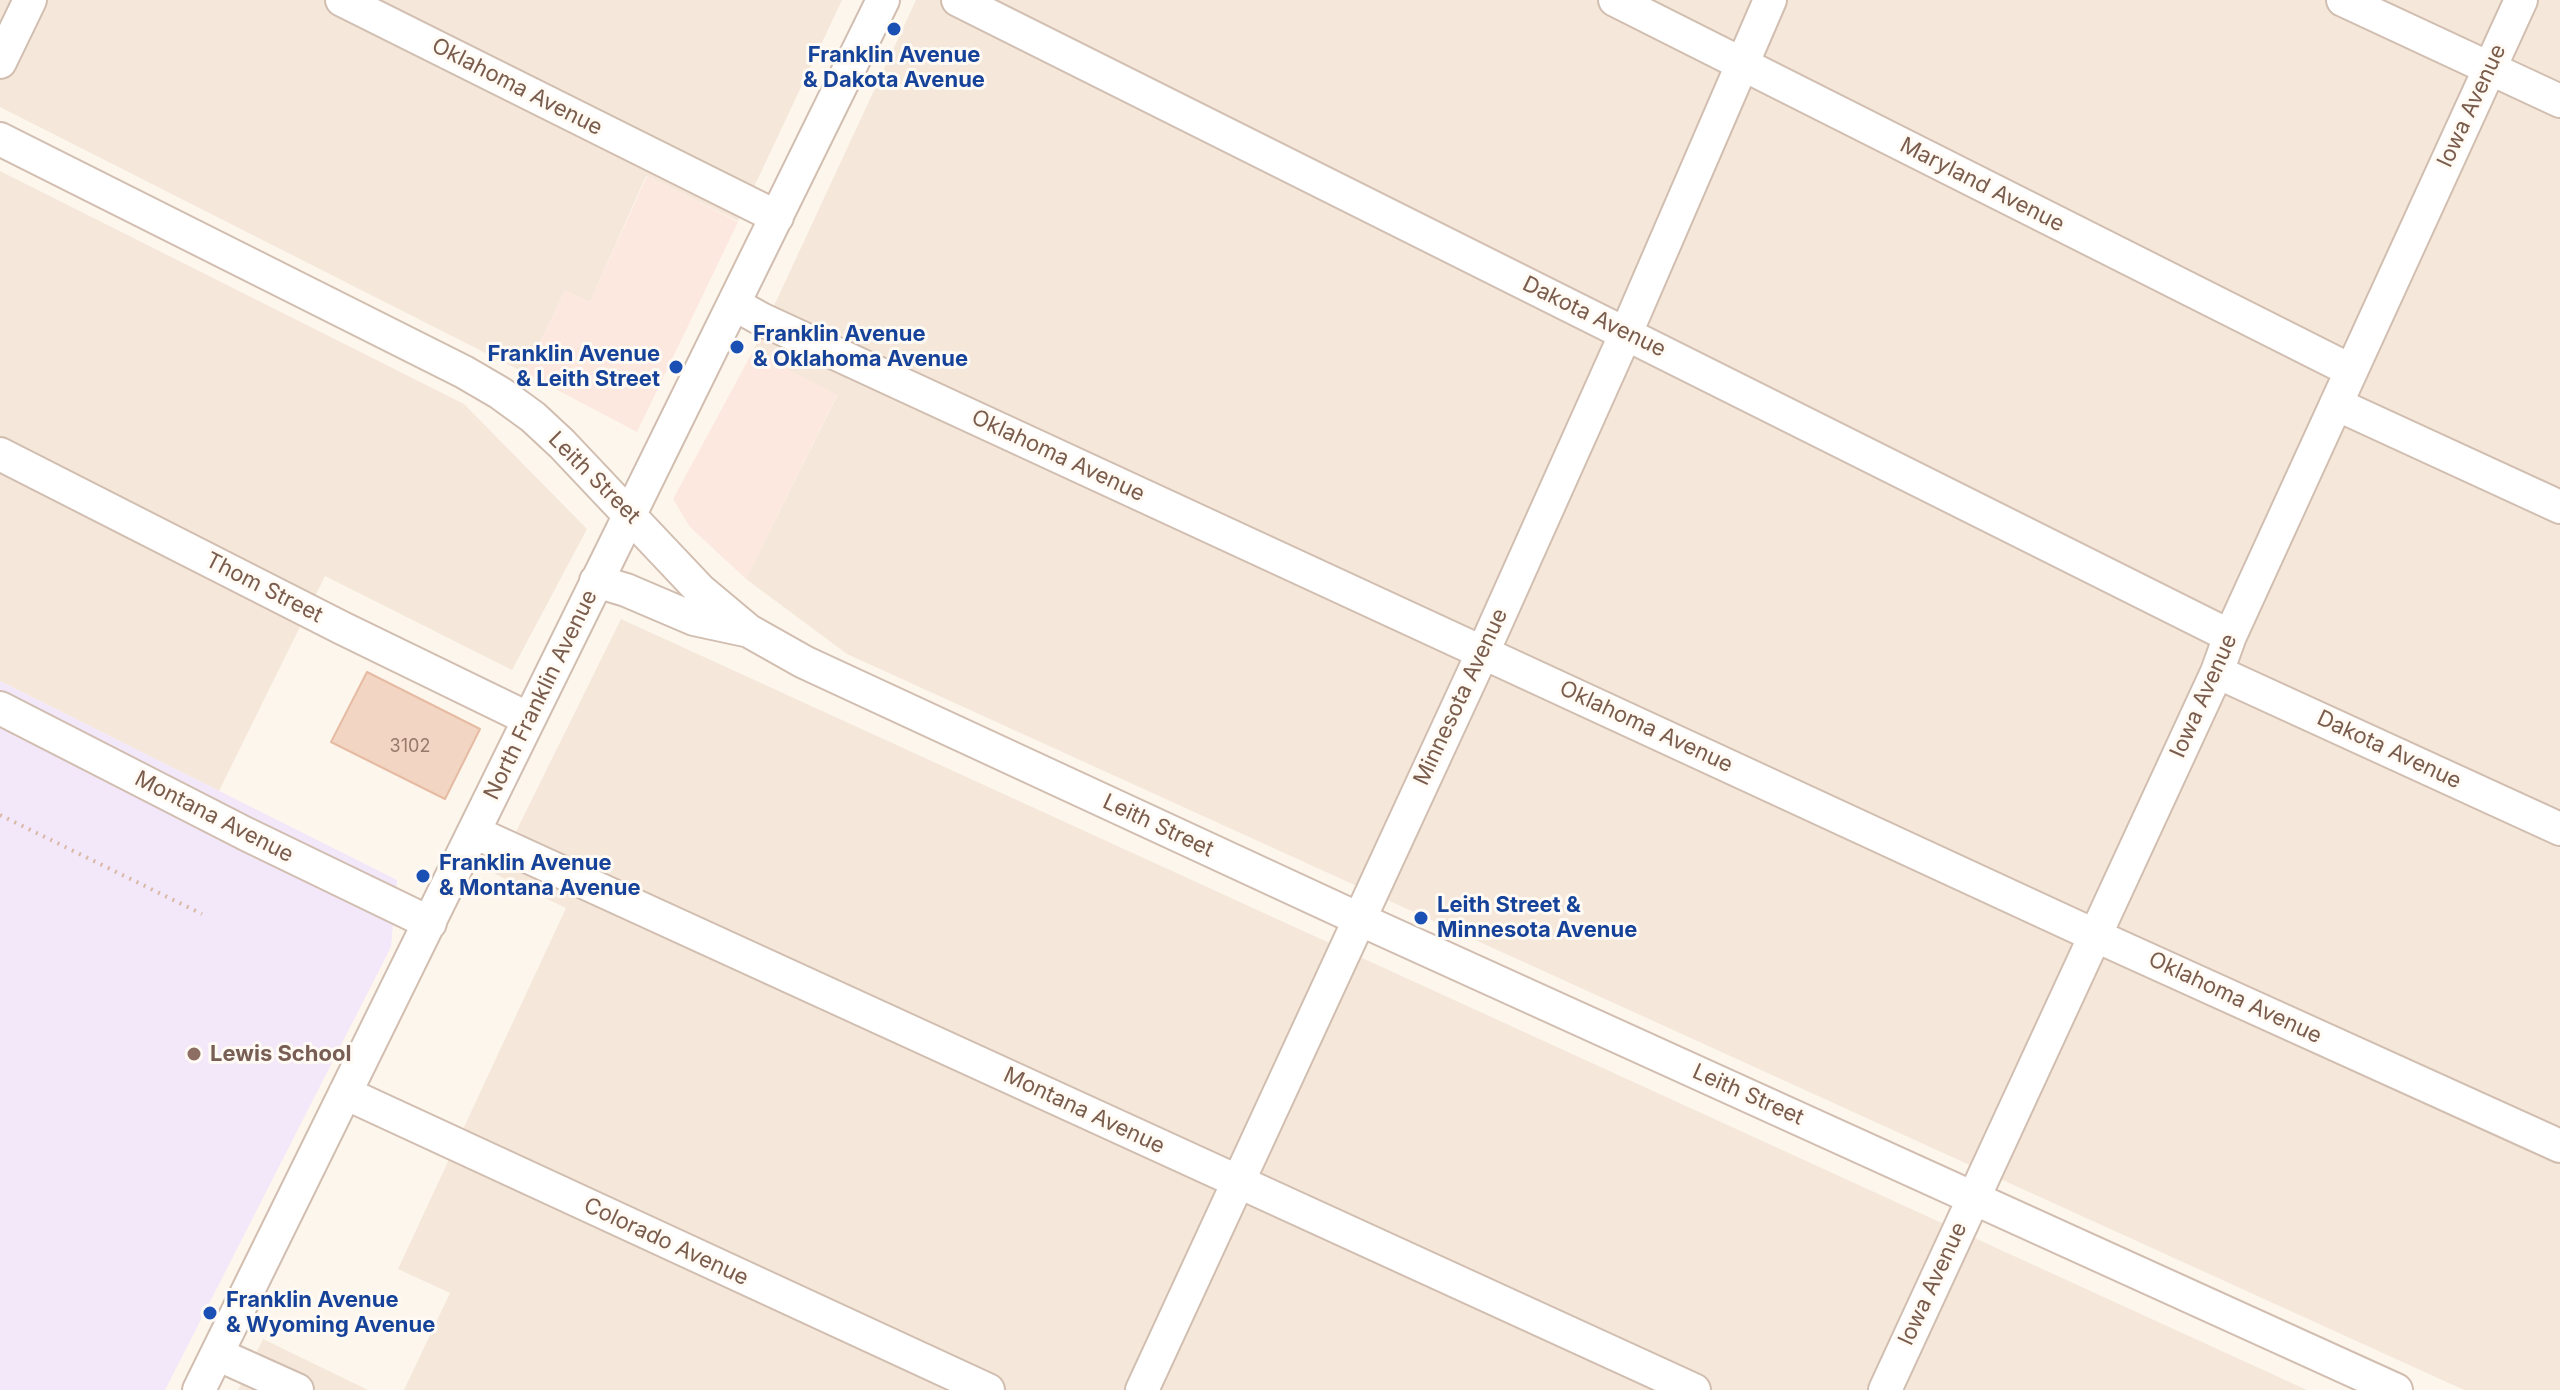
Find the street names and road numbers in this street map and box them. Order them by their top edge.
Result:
street label: Oklahoma Avenue [427,33,607,141]
street label: Iowa Avenue [2432,40,2512,172]
street label: Maryland Avenue [1895,132,2069,238]
street label: Dakota Avenue [1518,271,1670,363]
street label: Oklahoma Avenue [967,404,1149,508]
street label: Leith Street [543,427,645,529]
street label: Thom Street [201,547,327,629]
street label: North Franklin Avenue [479,586,603,804]
street label: Minnesota Avenue [1408,604,1514,790]
street label: Iowa Avenue [2165,630,2243,762]
street label: Oklahoma Avenue [1555,675,1737,779]
street label: Dakota Avenue [2313,705,2465,795]
street label: Montana Avenue [130,766,298,868]
street label: Leith Street [1098,789,1218,863]
street label: Oklahoma Avenue [2144,946,2326,1050]
street label: Leith Street [1688,1059,1808,1131]
street label: Montana Avenue [999,1062,1169,1160]
street label: Colorado Avenue [580,1192,752,1292]
street label: Iowa Avenue [1893,1218,1973,1350]

